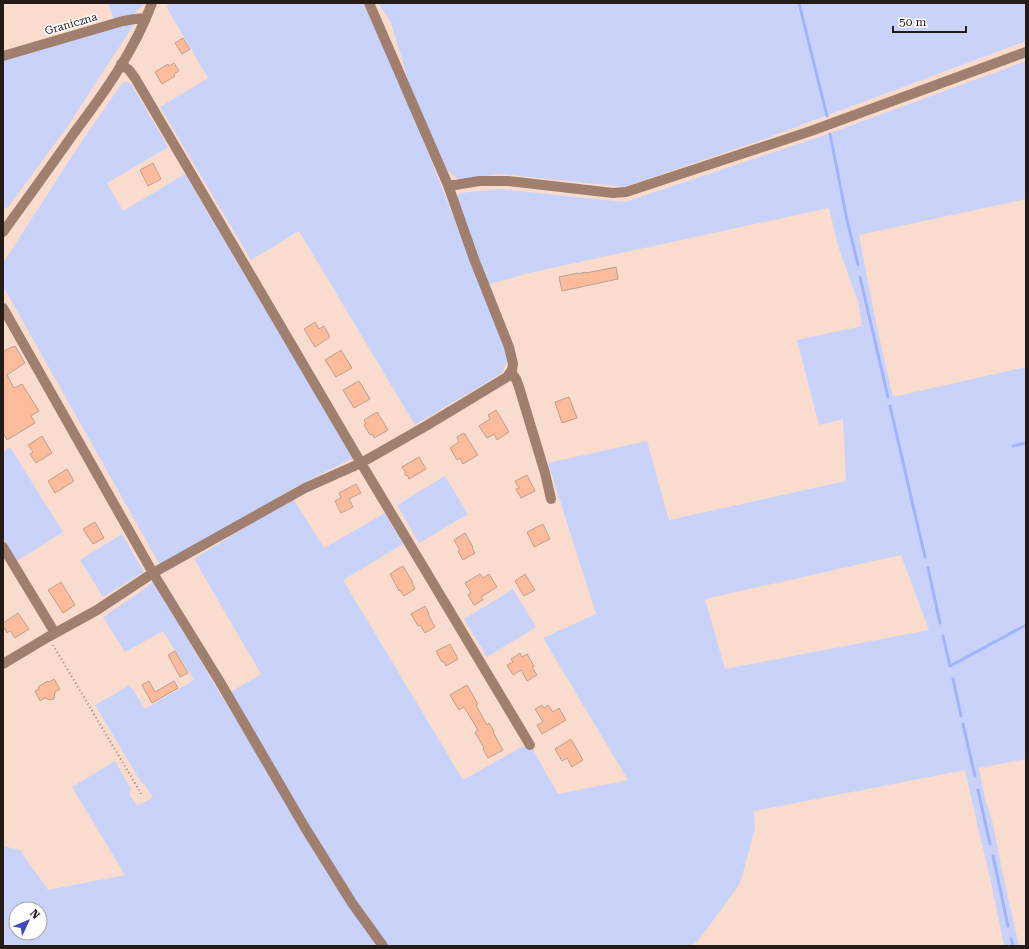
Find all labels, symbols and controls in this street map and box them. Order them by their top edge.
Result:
scale bar [893,8,966,34]
street label: Graniczna [43,10,99,38]
text: 50 m [899,15,926,29]
north arrow [8,901,48,941]
text: N [27,907,43,922]

